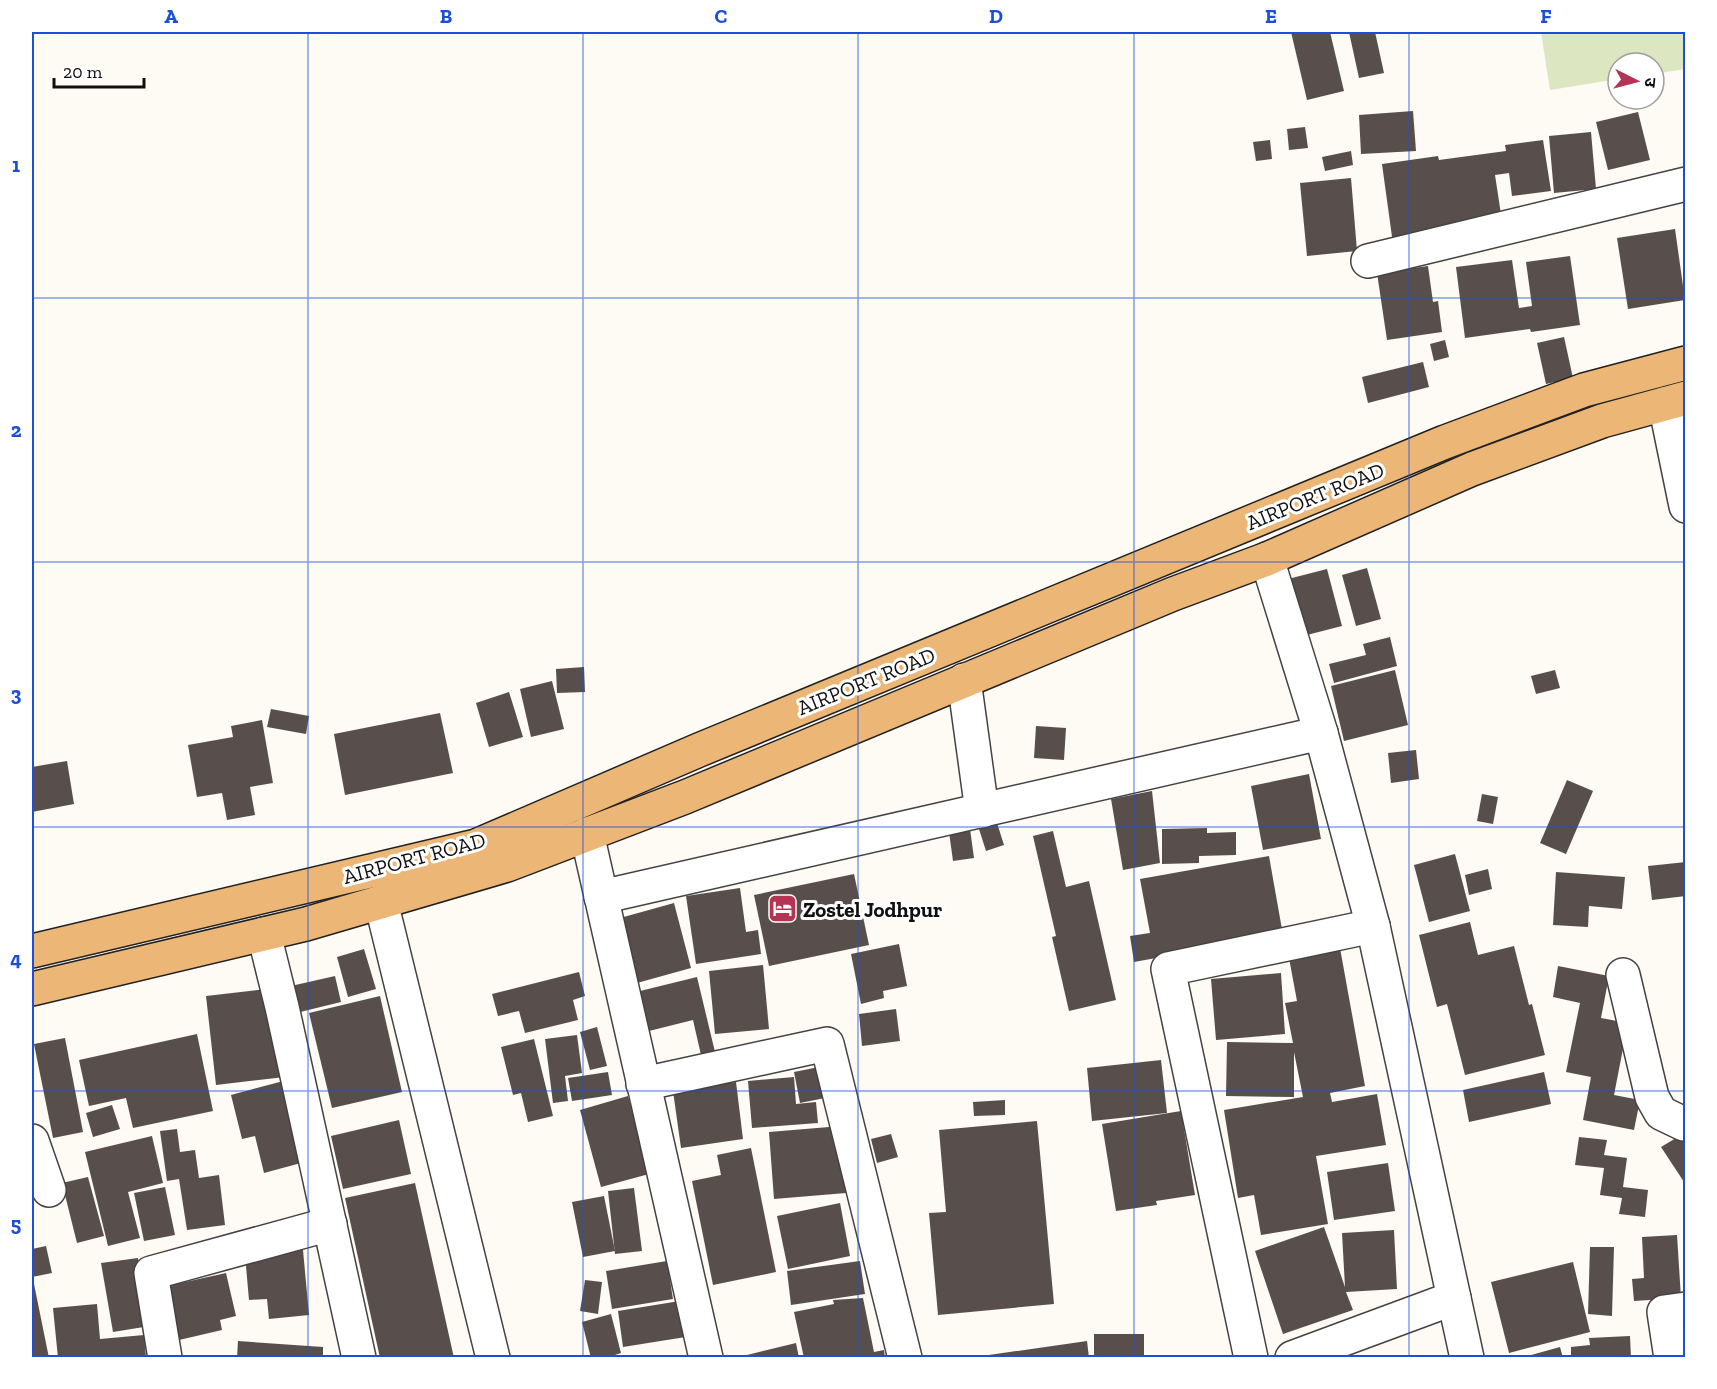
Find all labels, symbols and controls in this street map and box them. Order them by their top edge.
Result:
text: A [164,4,178,28]
text: B [440,4,452,28]
text: C [715,4,728,28]
text: D [989,4,1003,28]
text: E [1265,4,1277,28]
text: F [1540,4,1552,28]
scale bar [54,51,144,89]
north arrow [1606,51,1666,111]
text: 20 m [63,61,103,83]
text: उ [1640,77,1660,89]
text: 1 [12,153,20,177]
text: 2 [11,418,22,442]
street label: AIRPORT ROAD [1242,457,1388,535]
street label: AIRPORT ROAD [793,642,939,720]
text: 3 [11,682,22,706]
street label: AIRPORT ROAD [340,827,488,889]
hotel icon: Zostel Jodhpur [766,893,798,925]
place label: Zostel Jodhpur [803,897,942,922]
text: 4 [10,947,22,971]
text: 5 [11,1212,21,1236]

